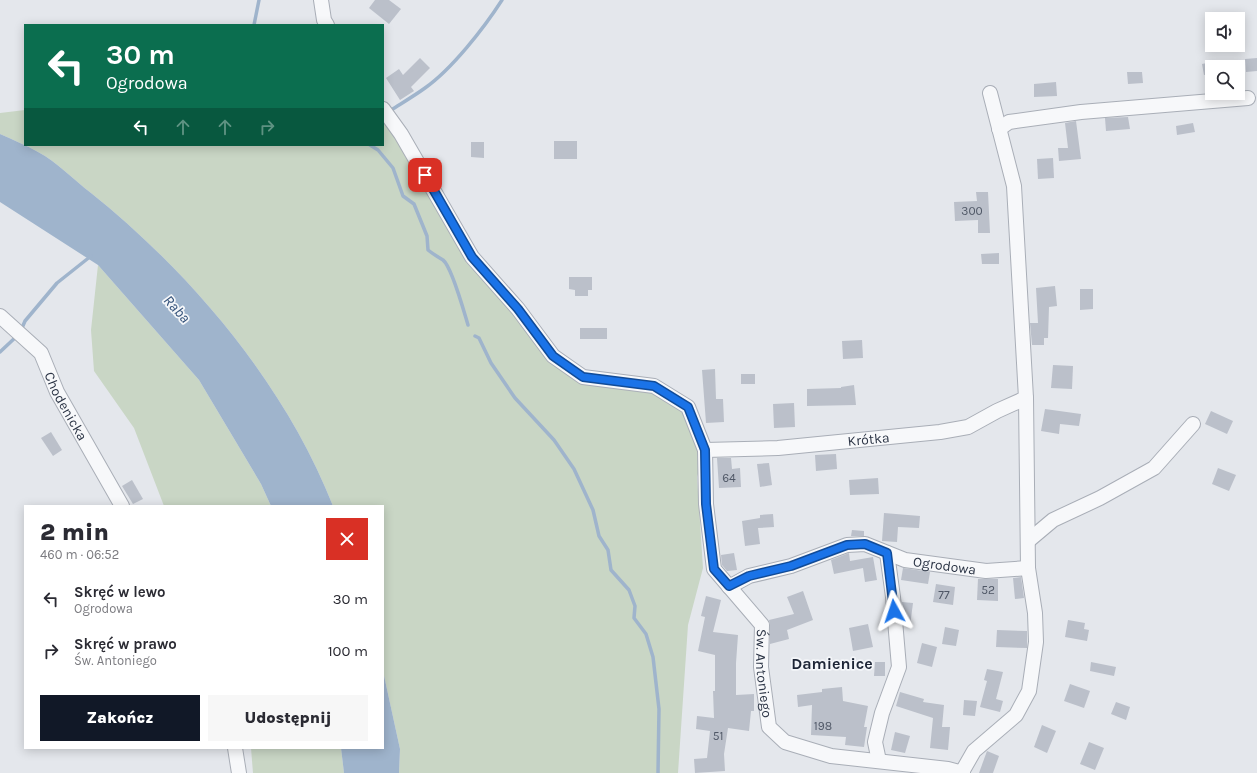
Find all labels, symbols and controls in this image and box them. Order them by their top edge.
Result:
map controls [1205,12,1245,100]
button: sound [1205,12,1245,52]
text: 30 m [106,38,175,71]
icon: left [40,40,92,92]
button: search [1205,60,1245,100]
text: Ogrodowa [106,72,188,94]
icon: left [130,116,152,138]
icon: ahead [172,116,194,138]
icon: ahead [214,116,236,138]
icon: right [256,116,278,138]
pin [408,158,442,192]
icon: arrive [414,164,436,186]
house number: 300 [961,204,983,218]
water label: Raba [160,291,194,327]
street label: Chodenicka [41,369,91,444]
street label: Krótka [847,429,890,450]
house number: 64 [722,471,736,485]
text: 2 min [40,518,109,546]
button: close [326,518,368,560]
text: 460 m · 06:52 [40,547,119,562]
street label: Ogrodowa [912,553,977,578]
text: Skręć w lewo [74,583,166,601]
house number: 52 [981,583,995,597]
icon: left [40,588,62,610]
house number: 77 [938,588,950,602]
text: 30 m [333,590,368,608]
position arrow [873,590,915,632]
text: Ogrodowa [74,601,133,616]
street label: Św. Antoniego [752,629,776,719]
text: Skręć w prawo [74,635,177,653]
icon: right [40,640,62,662]
text: 100 m [328,642,368,660]
text: Św. Antoniego [74,653,157,668]
district label: Damienice [791,654,873,673]
button: Zakończ [40,695,200,741]
button: Udostępnij [208,695,368,741]
house number: 198 [814,719,832,733]
house number: 51 [713,729,723,743]

